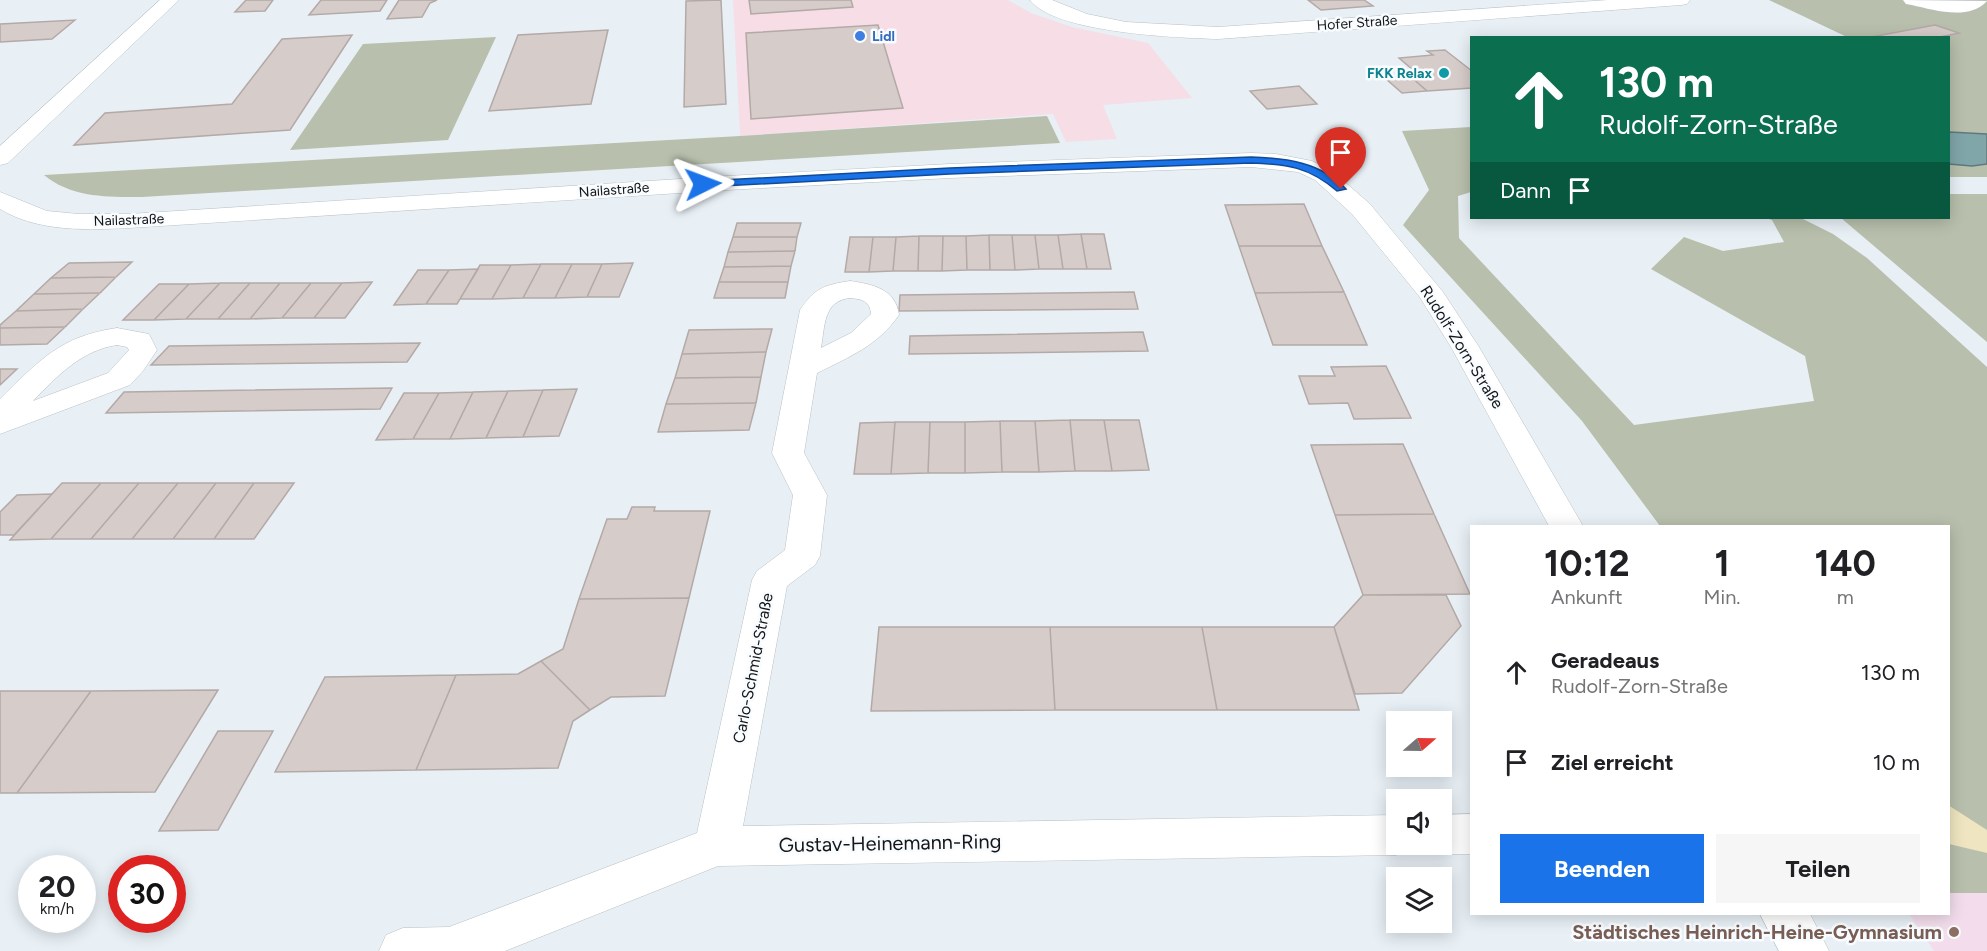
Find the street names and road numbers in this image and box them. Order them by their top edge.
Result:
street label: Hofer Straße [1316,12,1398,34]
street label: Nailastraße [578,179,650,201]
street label: Nailastraße [93,210,165,230]
street label: Rudolf-Zorn-Straße [1416,282,1508,412]
street label: Carlo-Schmid-Straße [729,591,777,745]
street label: Gustav-Heinemann-Ring [779,829,1001,857]

